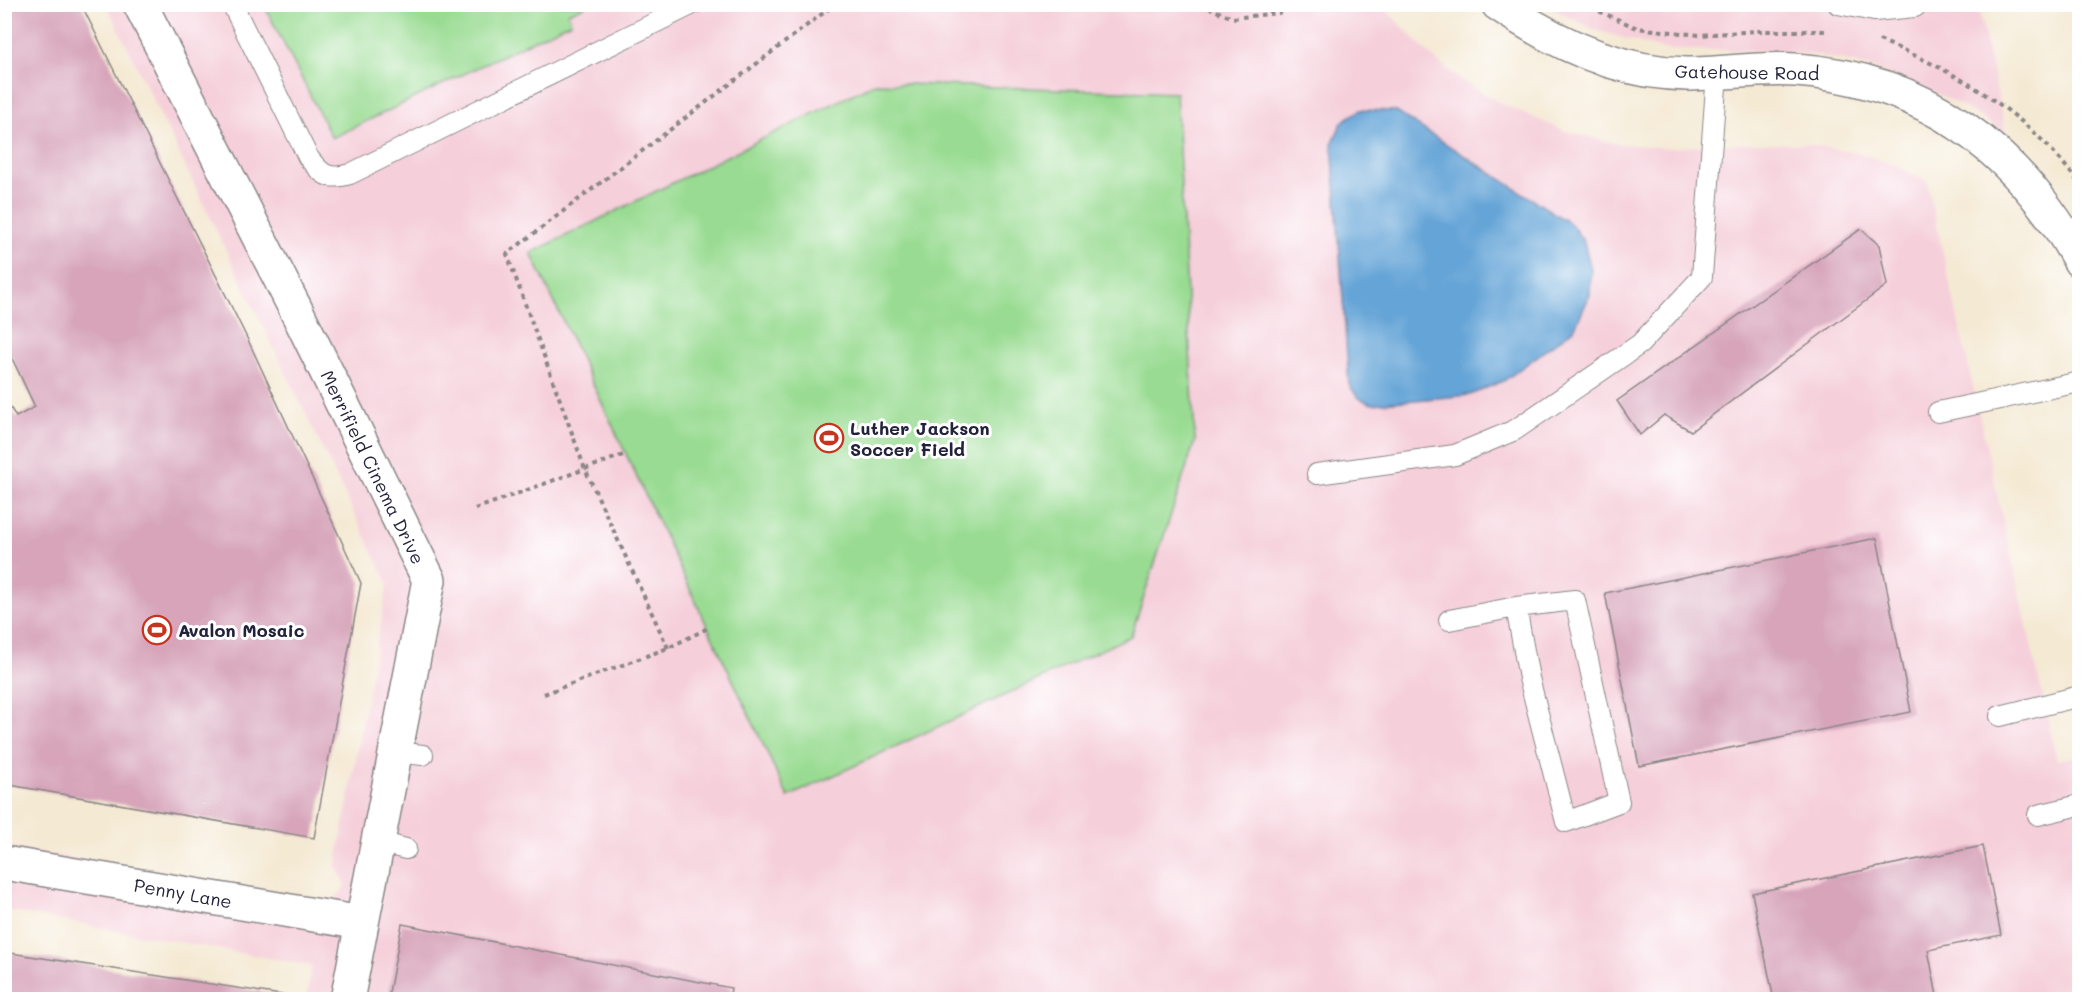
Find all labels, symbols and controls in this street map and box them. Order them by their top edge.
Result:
street label: Gatehouse Road [1674,59,1820,85]
street label: Merrifield Cinema Drive [316,366,430,568]
place label: Luther Jackson Soccer Field [850,416,990,461]
sports icon: Luther Jackson Soccer Field [813,422,845,454]
sports icon: Avalon Mosaic [141,614,173,646]
place label: Avalon Mosaic [178,618,305,642]
street label: Penny Lane [132,873,234,913]

